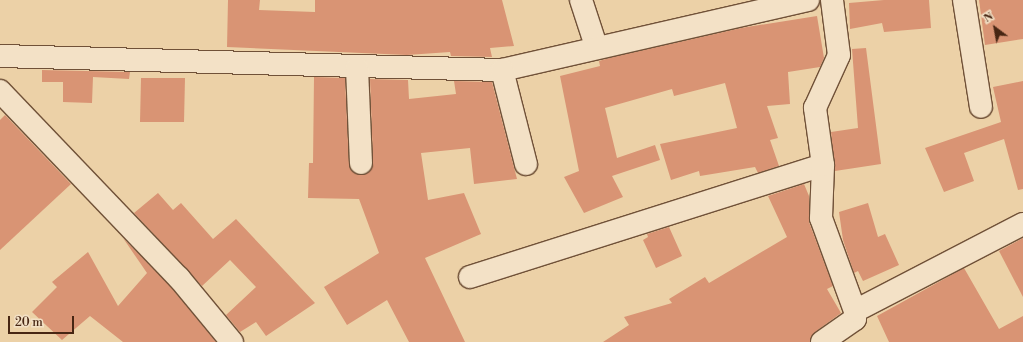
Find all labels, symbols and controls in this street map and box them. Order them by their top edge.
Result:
north arrow [975,8,1015,48]
text: N [981,10,996,26]
scale bar [10,308,76,334]
text: 20 m [15,315,43,330]

